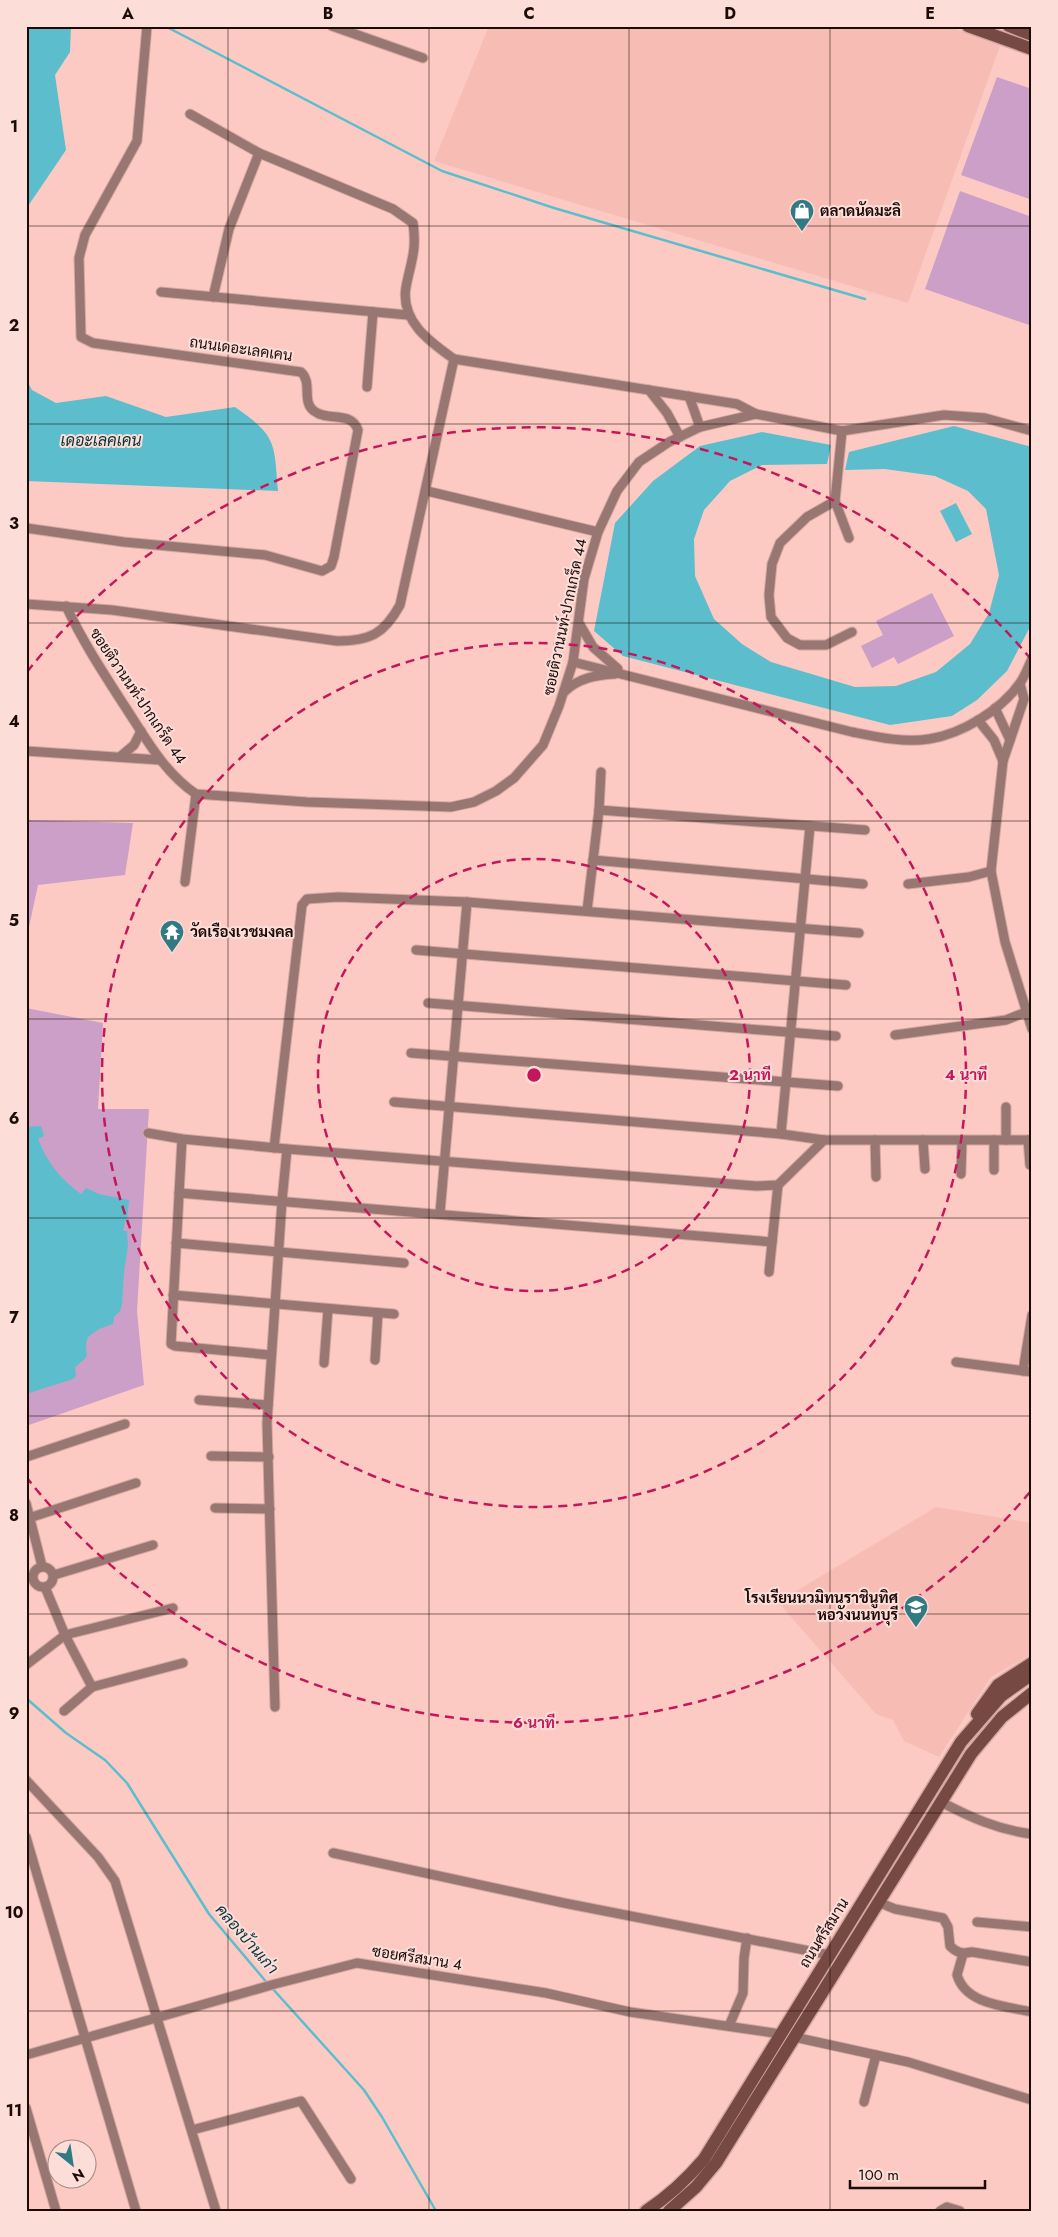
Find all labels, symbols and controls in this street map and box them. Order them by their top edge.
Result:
text: A [121,2,134,25]
text: B [323,2,333,25]
text: C [523,2,535,25]
text: D [724,2,736,25]
text: E [925,2,935,25]
text: 1 [10,115,18,138]
shop icon: ตลาดนัดมะลิ [789,198,815,232]
place label: ตลาดนัดมะลิ [820,200,901,222]
text: 2 [9,314,19,337]
street label: ถนนเดอะเลคเคน [188,331,294,367]
water label: เดอะเลคเคน [60,429,142,452]
text: 3 [9,512,19,535]
street label: ซอยติวานนท์-ปากเกร็ด 44 [538,536,592,698]
street label: ซอยติวานนท์-ปากเกร็ด 44 [84,624,192,769]
text: 4 [8,710,20,733]
text: 5 [9,909,19,932]
temple icon: วัดเรืองเวชมงคล [159,919,185,953]
place label: วัดเรืองเวชมงคล [190,921,294,943]
text: 2 นาที [729,1064,771,1086]
text: 4 นาที [945,1064,987,1086]
centre of rings [525,1066,543,1084]
text: 6 [9,1107,19,1130]
text: 7 [9,1306,19,1329]
text: 8 [9,1504,19,1527]
place label: โรงเรียนนวมิทนราชินูทิศ หอวังนนทบุรี [744,1587,899,1626]
school or university icon: โรงเรียนนวมิทนราชินูทิศ หอวังนนทบุรี [903,1594,929,1628]
text: 9 [9,1702,19,1725]
text: 6 นาที [513,1712,555,1734]
street label: ถนนศรีสมาน [794,1894,854,1972]
water label: คลองบ้านเก่า [210,1899,284,1979]
text: 10 [5,1901,23,1924]
street label: ซอยศรีสมาน 4 [370,1940,464,1976]
text: 11 [6,2099,22,2122]
north arrow [48,2140,98,2190]
scale bar [850,2157,986,2189]
text: N [69,2164,88,2187]
text: 100 m [858,2164,899,2186]

